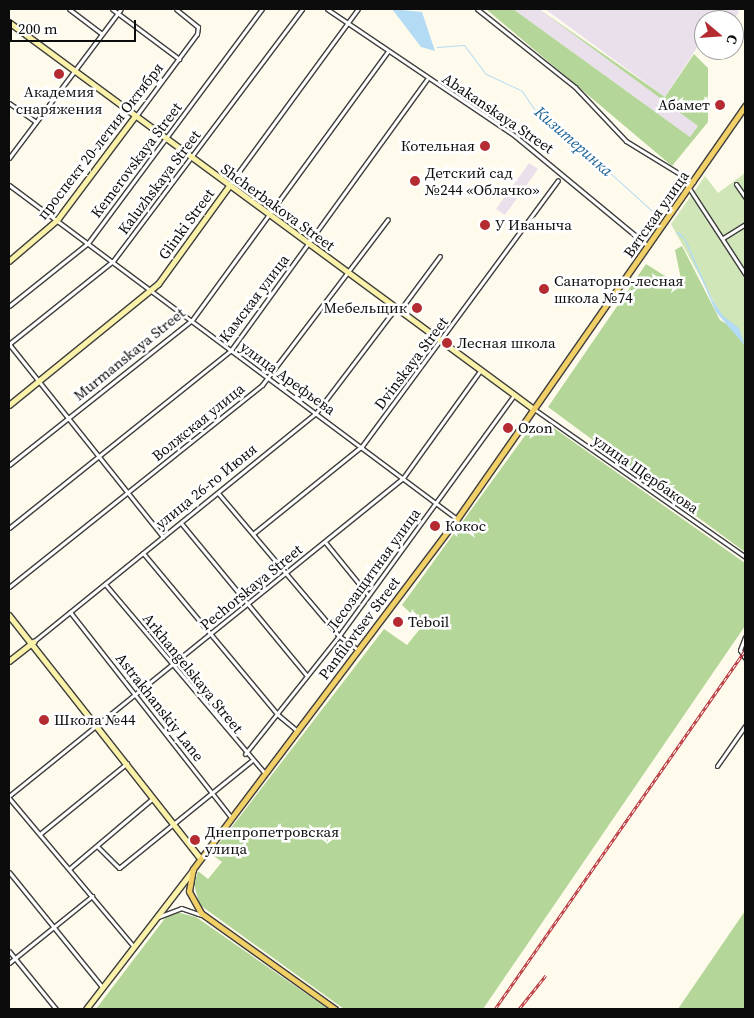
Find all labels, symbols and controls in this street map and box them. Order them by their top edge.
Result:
scale bar [12,10,139,42]
north arrow [694,10,744,60]
text: 200 m [18,18,58,39]
text: С [721,32,743,47]
street label: проспект 20-летия Октября [33,59,167,223]
marker: Академия снаряжения [53,68,65,80]
street label: Abakanskaya Street [439,69,557,157]
place label: Академия снаряжения [16,82,102,117]
place label: Абамет [658,96,710,114]
street label: Kemerovskaya Street [87,99,185,221]
marker: Абамет [714,99,726,111]
water label: Кизитеринка [531,102,617,180]
street label: Kaluzhskaya Street [114,126,204,238]
place label: Котельная [401,137,475,155]
marker: Котельная [479,140,491,152]
street label: Shcherbakova Street [218,160,338,254]
place label: Детский сад №244 «Облачко» [425,163,540,198]
street label: Вятская улица [619,167,693,261]
marker: Детский сад №244 «Облачко» [409,175,421,187]
street label: Glinki Street [154,185,218,263]
place label: У Иваныча [495,216,573,234]
marker: У Иваныча [479,219,491,231]
street label: Камская улица [215,251,293,345]
place label: Санаторно-лесная школа №74 [554,271,684,306]
marker: Санаторно-лесная школа №74 [538,283,550,295]
place label: Мебельщик [324,299,407,317]
marker: Мебельщик [411,302,423,314]
street label: Murmanskaya Street [70,304,188,404]
street label: Dvinskaya Street [370,313,452,413]
place label: Лесная школа [457,334,556,352]
street label: улица Арефьева [237,337,339,419]
marker: Лесная школа [441,337,453,349]
street label: Волжская улица [148,379,248,465]
place label: Ozon [518,419,553,437]
marker: Ozon [502,422,514,434]
street label: улица Щербакова [590,431,702,517]
street label: улица 26-го Июня [152,440,260,532]
street label: Лесозащитная улица [322,505,424,635]
place label: Кокос [445,517,486,535]
marker: Кокос [429,520,441,532]
street label: Pechorskaya Street [196,540,306,634]
street label: Panfilovtsev Street [315,573,403,683]
street label: Arkhangelskaya Street [139,609,247,737]
place label: Teboil [408,613,449,631]
marker: Teboil [392,616,404,628]
street label: Astrakhanskiy Lane [112,649,208,765]
place label: Школа №44 [54,711,135,729]
marker: Школа №44 [38,714,50,726]
place label: Днепропетровская улица [205,822,339,857]
marker: Днепропетровская улица [189,834,201,846]

